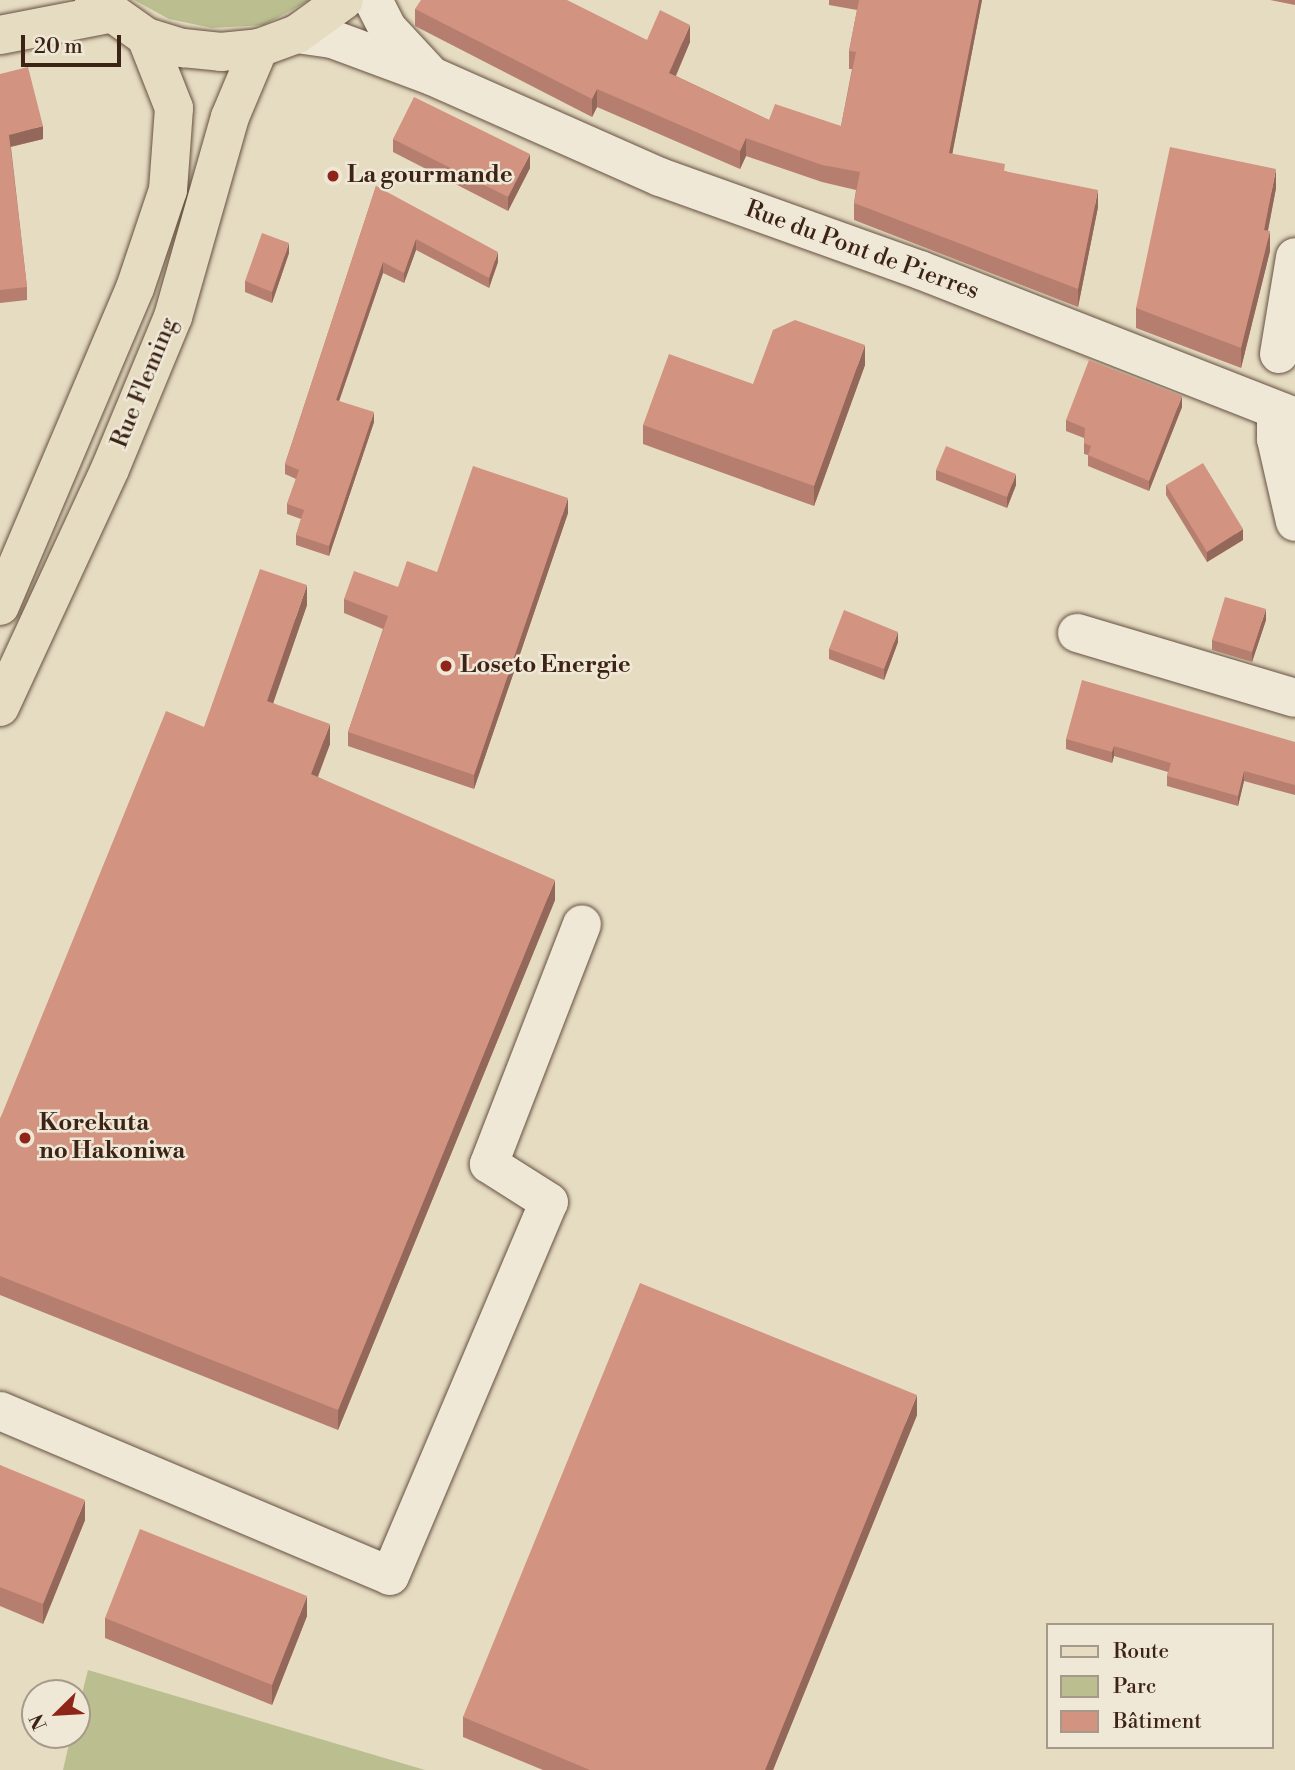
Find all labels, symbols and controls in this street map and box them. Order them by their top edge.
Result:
scale bar [24,21,124,65]
text: 20 m [34,34,83,60]
place label: La gourmande [347,162,513,190]
marker: La gourmande [325,168,341,184]
street label: Rue du Pont de Pierres [741,195,983,307]
street label: Rue Fleming [106,314,184,452]
place label: Loseto Energie [460,652,631,680]
marker: Loseto Energie [438,658,454,674]
place label: Korekuta no Hakoniwa [39,1110,185,1166]
marker: Korekuta no Hakoniwa [17,1130,33,1146]
legend [1046,1623,1274,1749]
text: Route [1113,1639,1169,1665]
text: Parc [1113,1674,1156,1700]
north arrow [21,1679,91,1749]
text: Bâtiment [1113,1709,1202,1735]
text: N [25,1710,53,1733]

